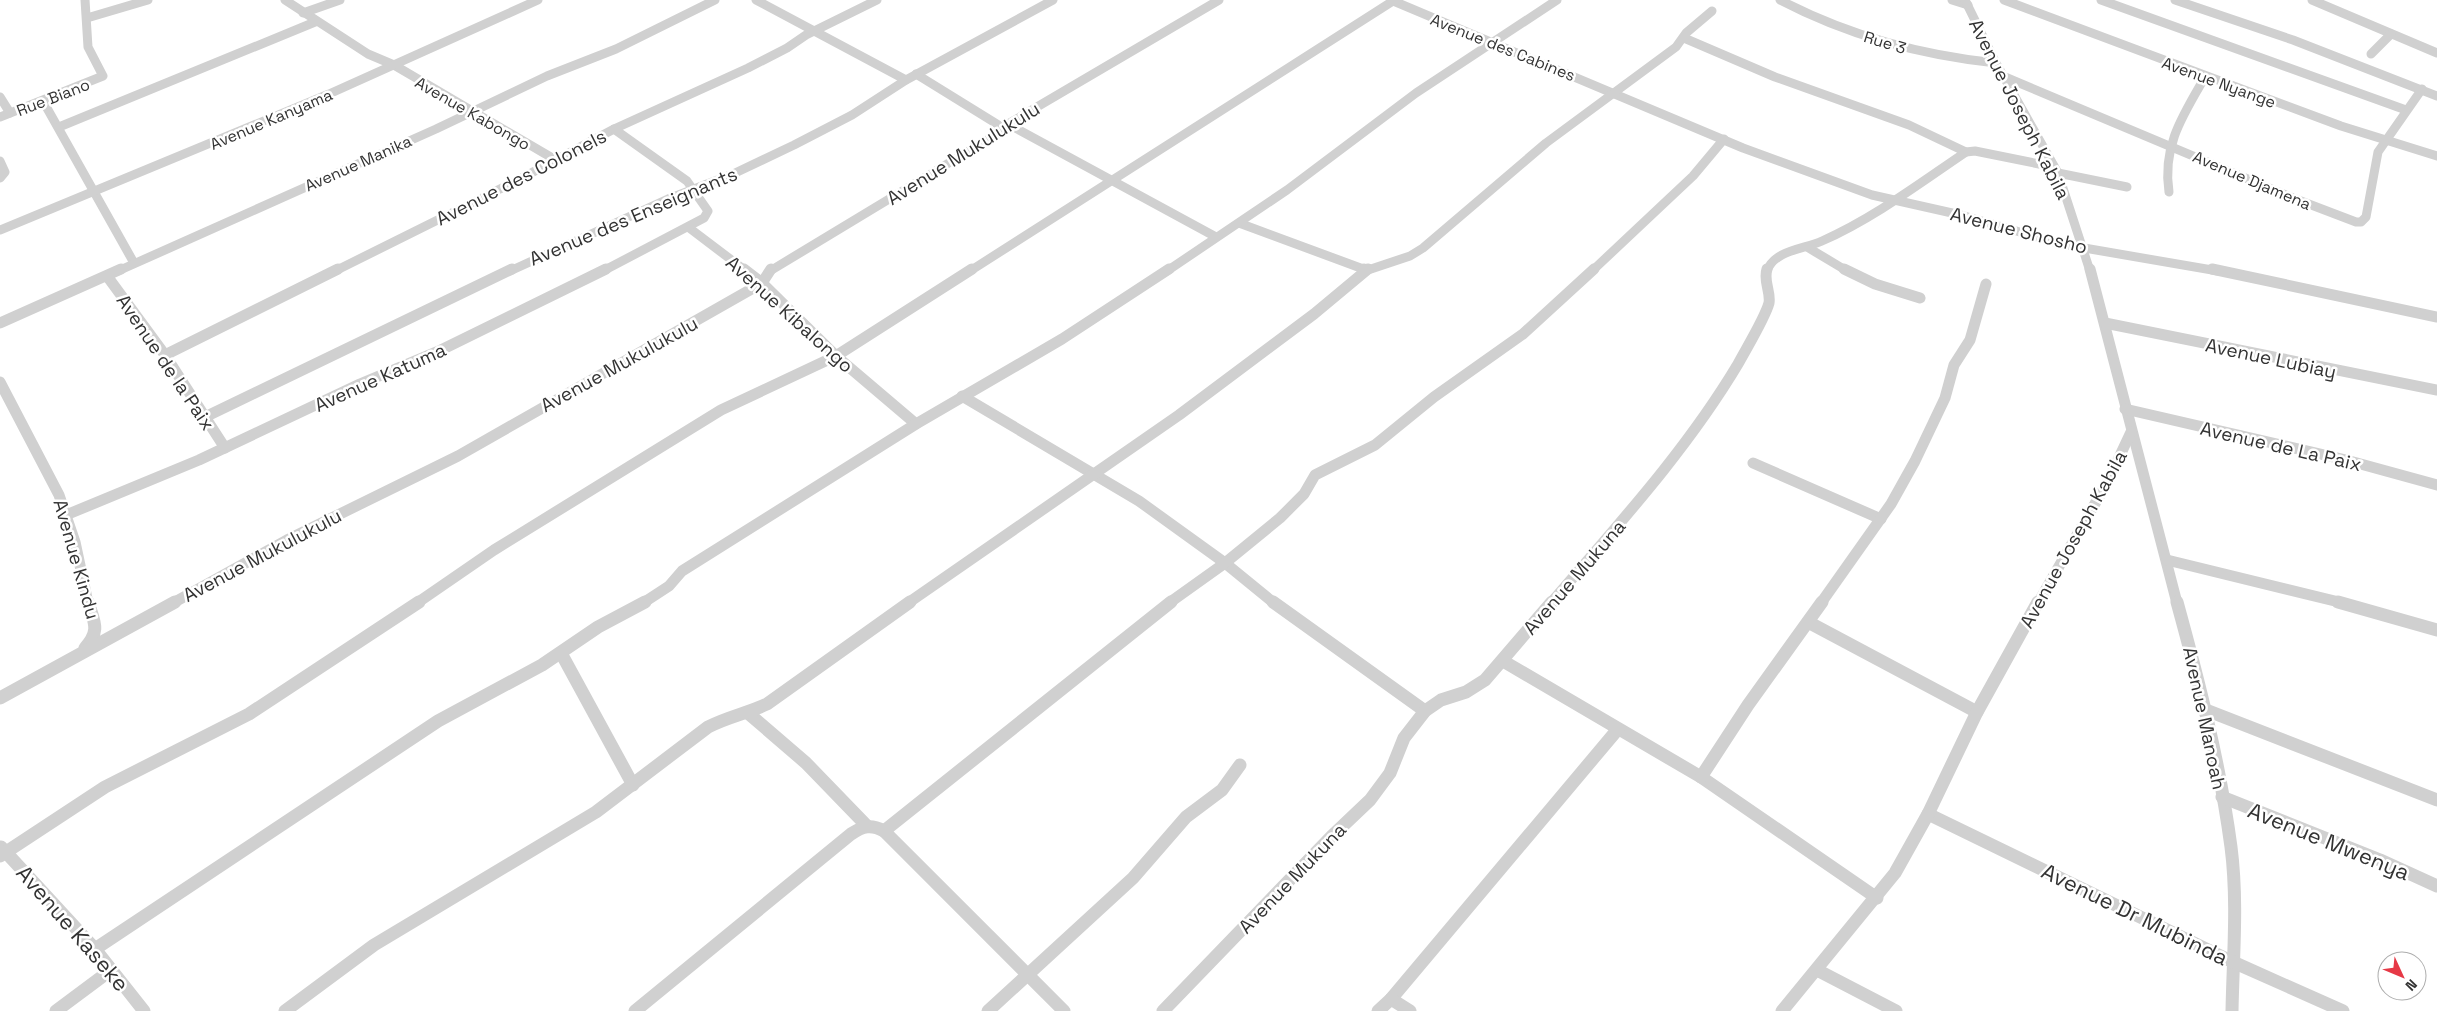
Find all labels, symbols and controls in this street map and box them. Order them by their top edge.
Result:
street label: Avenue des Cabines [1427,9,1578,86]
street label: Avenue Joseph Kabila [1963,15,2076,204]
street label: Rue 3 [1861,26,1909,59]
street label: Avenue Nyange [2159,52,2279,113]
street label: Avenue Kabongo [411,72,534,155]
street label: Rue Biano [14,74,93,121]
street label: Avenue Kanyama [207,84,336,155]
street label: Avenue Mukulukulu [882,96,1045,211]
street label: Avenue des Colonels [432,124,611,231]
street label: Avenue Manika [301,130,415,196]
street label: Avenue Djamena [2189,146,2314,215]
street label: Avenue des Enseignants [525,161,741,272]
street label: Avenue Shosho [1948,201,2090,260]
street label: Avenue Kibalongo [721,250,859,378]
street label: Avenue de la Paix [111,289,220,435]
street label: Avenue Mukulukulu [536,311,702,418]
street label: Avenue Lubiay [2203,332,2339,385]
street label: Avenue Katuma [310,337,450,418]
street label: Avenue de La Paix [2198,416,2364,477]
street label: Avenue Joseph Kabila [2014,446,2133,633]
street label: Avenue Kindu [47,496,106,622]
street label: Avenue Mukulukulu [179,503,346,608]
street label: Avenue Mukuna [1518,515,1631,640]
street label: Avenue Manoah [2177,644,2232,792]
street label: Avenue Mwenya [2244,796,2414,886]
street label: Avenue Mukuna [1233,818,1352,939]
street label: Avenue Dr Mubinda [2037,857,2233,972]
street label: Avenue Kaseke [11,859,135,997]
north arrow [2377,951,2427,1001]
text: N [2402,975,2421,995]

